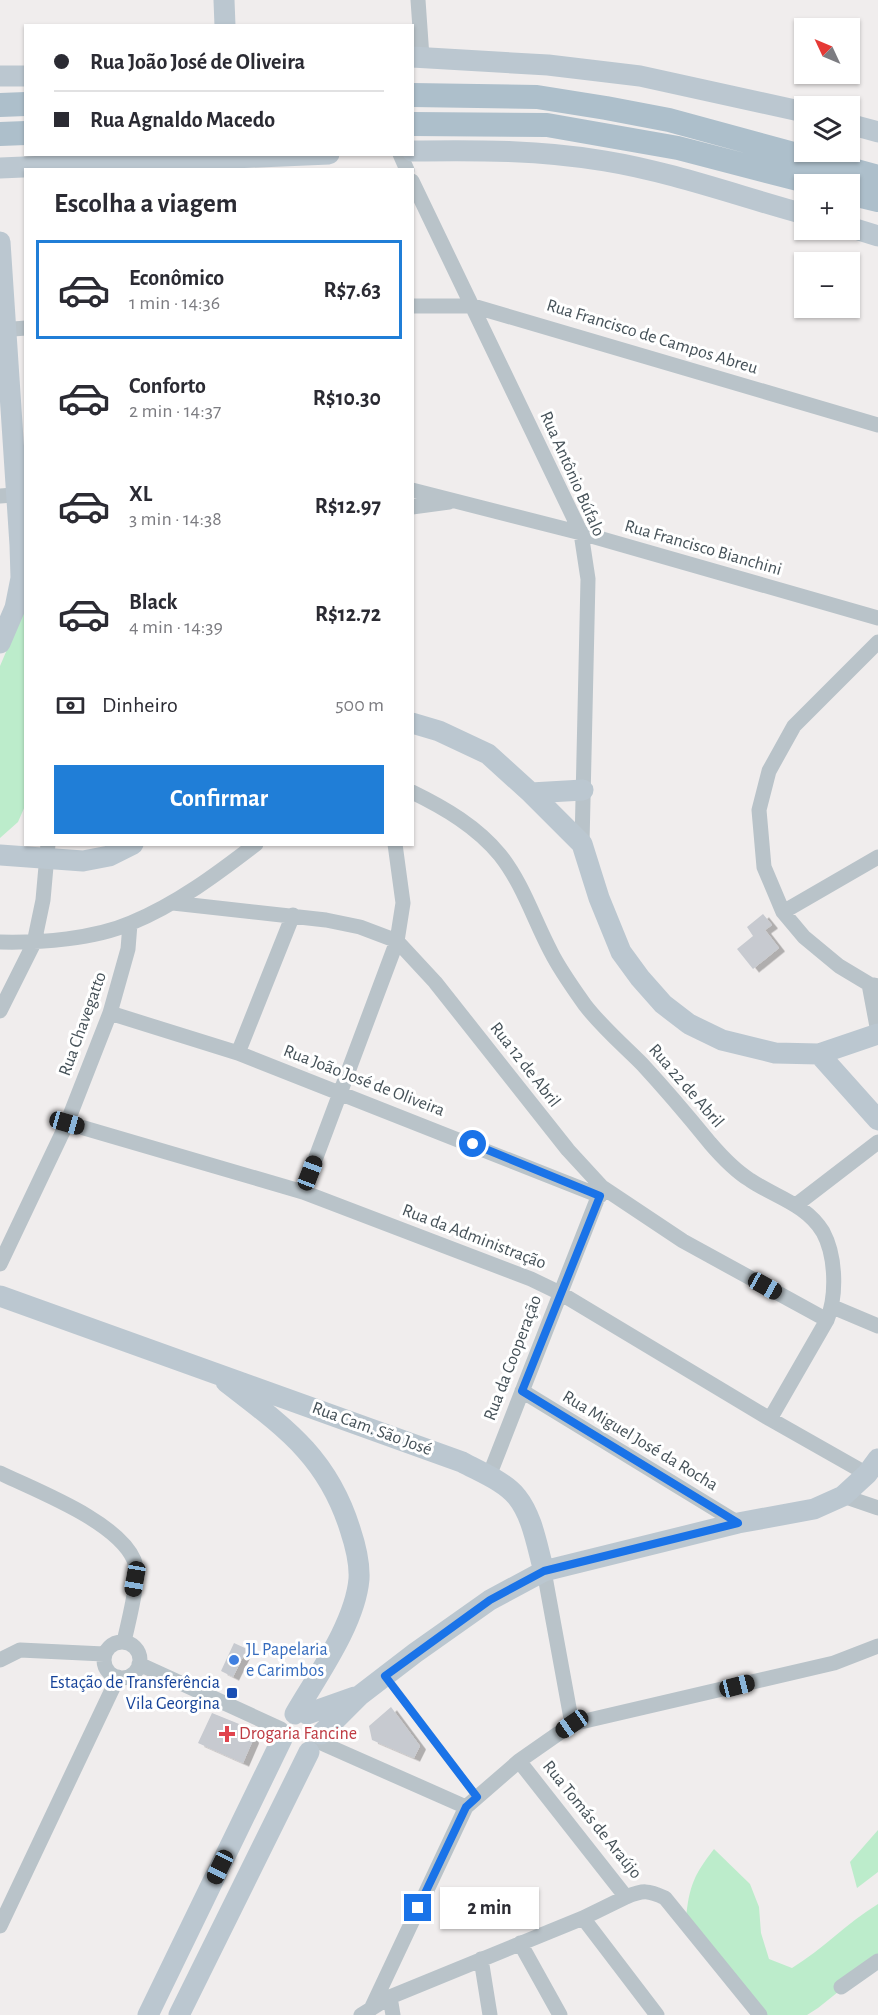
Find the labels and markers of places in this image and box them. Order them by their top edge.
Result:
place label: JL Papelaria e Carimbos [246,1641,328,1680]
marker: JL Papelaria e Carimbos [227,1653,241,1667]
place label: Estação de Transferência Vila Georgina [49,1674,220,1713]
marker: Estação de Transferência Vila Georgina [225,1686,239,1700]
place label: Drogaria Fancine [239,1725,357,1743]
marker: Drogaria Fancine [220,1727,234,1741]

